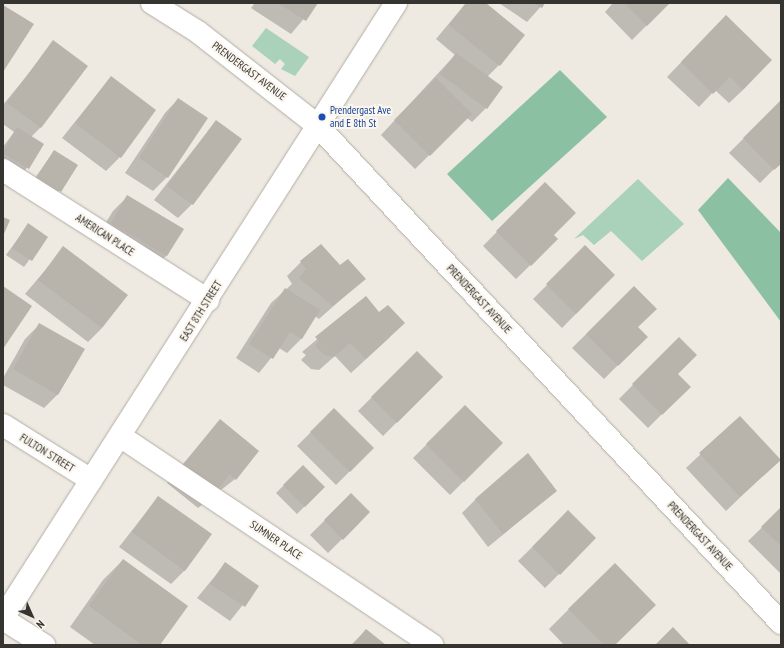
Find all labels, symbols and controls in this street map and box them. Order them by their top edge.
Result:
street label: PRENDERGAST AVENUE [209,39,289,103]
place label: Prendergast Ave and E 8th St [330,104,391,130]
marker: Prendergast Ave and E 8th St [317,112,327,122]
street label: AMERICAN PLACE [73,211,137,259]
street label: PRENDERGAST AVENUE [444,262,514,336]
street label: EAST 8TH STREET [177,278,225,344]
street label: FULTON STREET [17,431,77,475]
street label: PRENDERGAST AVENUE [665,499,735,573]
street label: SUMNER PLACE [247,518,305,562]
north arrow [12,596,52,636]
text: N [33,617,48,632]

